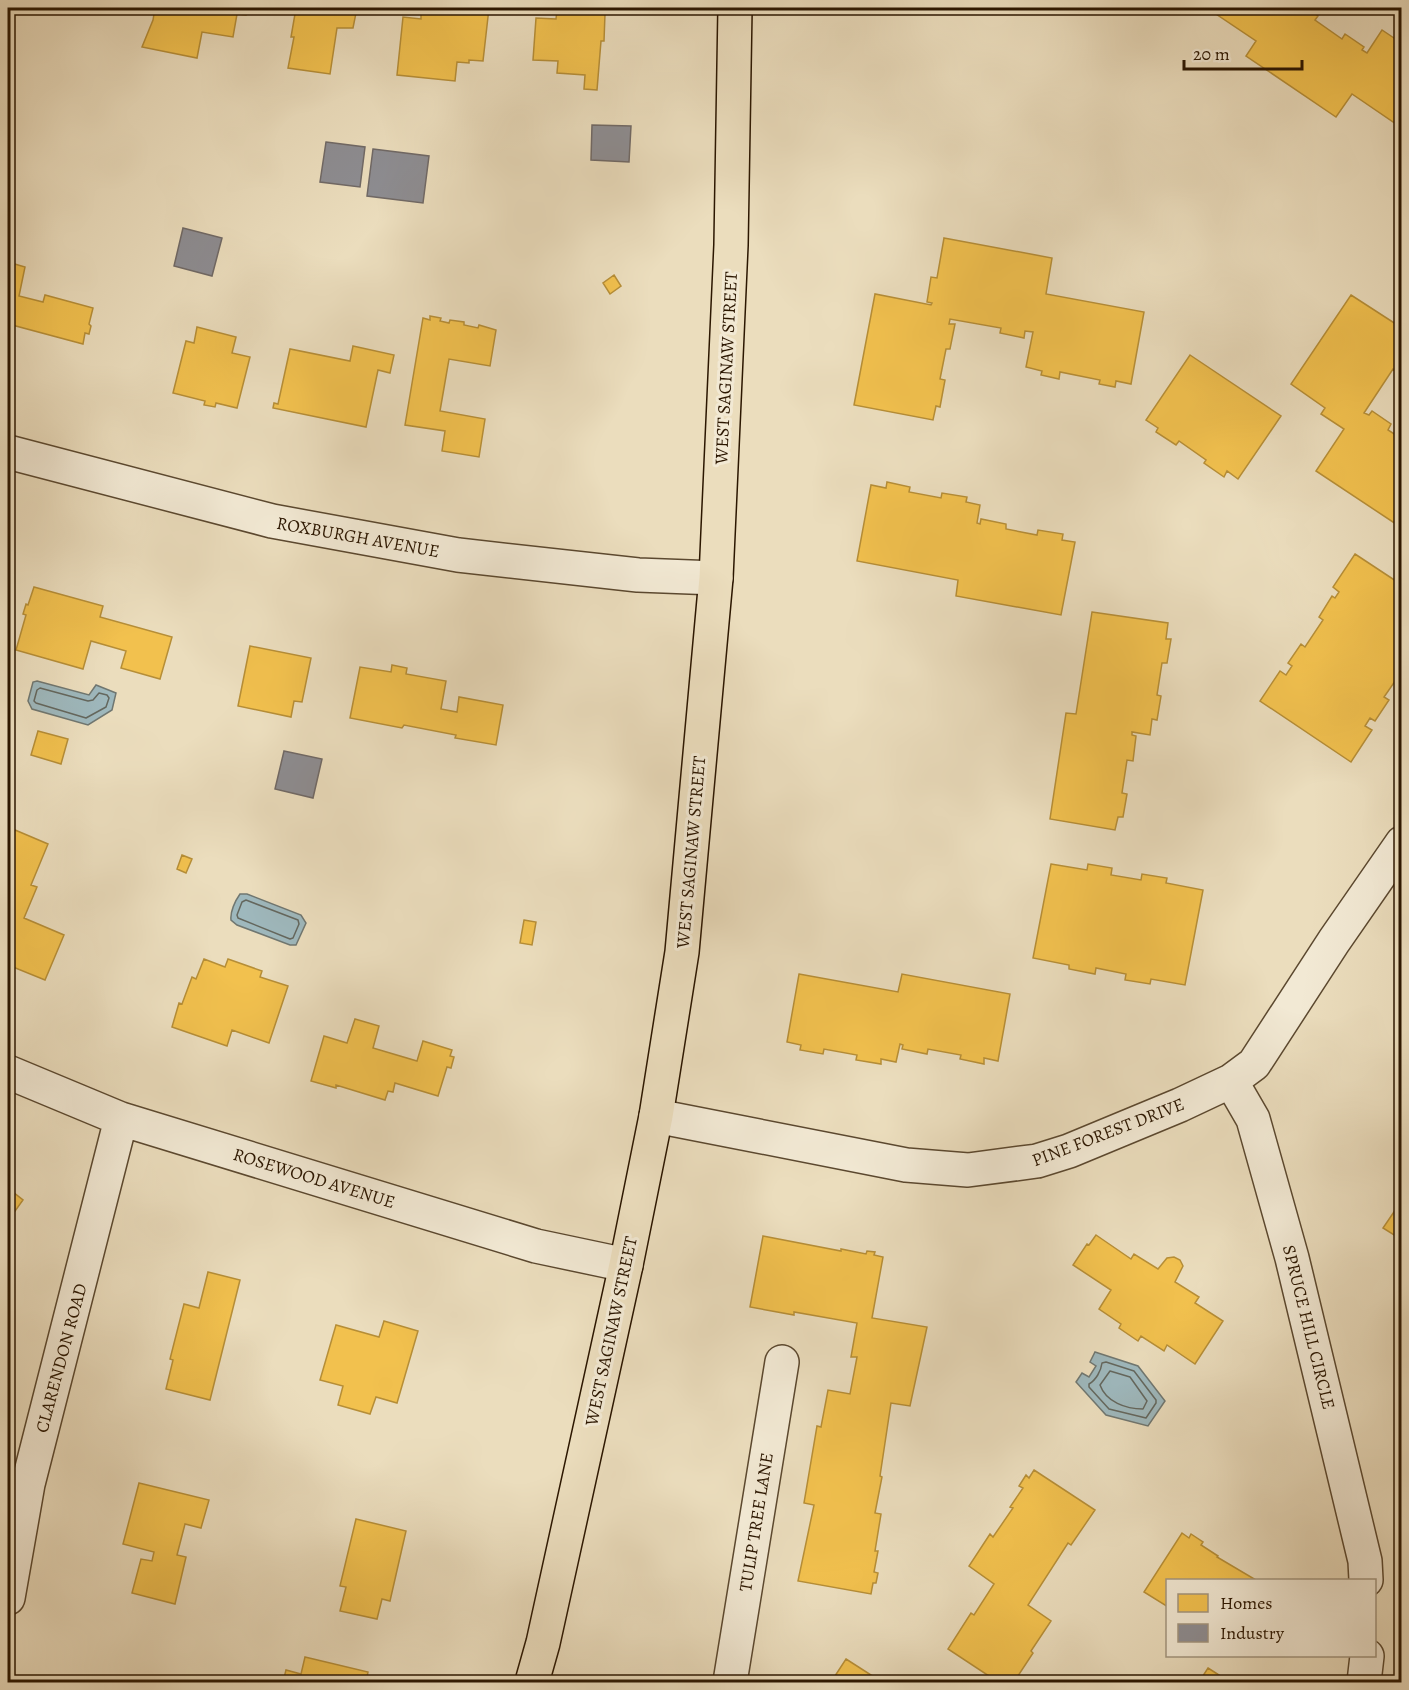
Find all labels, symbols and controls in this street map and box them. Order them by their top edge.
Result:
scale bar [1184,33,1302,71]
text: 20 m [1193,42,1230,66]
street label: WEST SAGINAW STREET [709,271,743,466]
street label: ROXBURGH AVENUE [275,511,441,563]
street label: WEST SAGINAW STREET [671,755,711,950]
street label: PINE FOREST DRIVE [1028,1092,1188,1172]
street label: ROSEWOOD AVENUE [230,1142,398,1214]
street label: WEST SAGINAW STREET [579,1234,643,1429]
street label: SPRUCE HILL CIRCLE [1277,1242,1341,1412]
street label: CLARENDON ROAD [30,1281,92,1435]
street label: TULIP TREE LANE [733,1451,779,1593]
legend [1166,1579,1376,1657]
text: Homes [1220,1591,1272,1615]
text: Industry [1220,1621,1285,1645]

